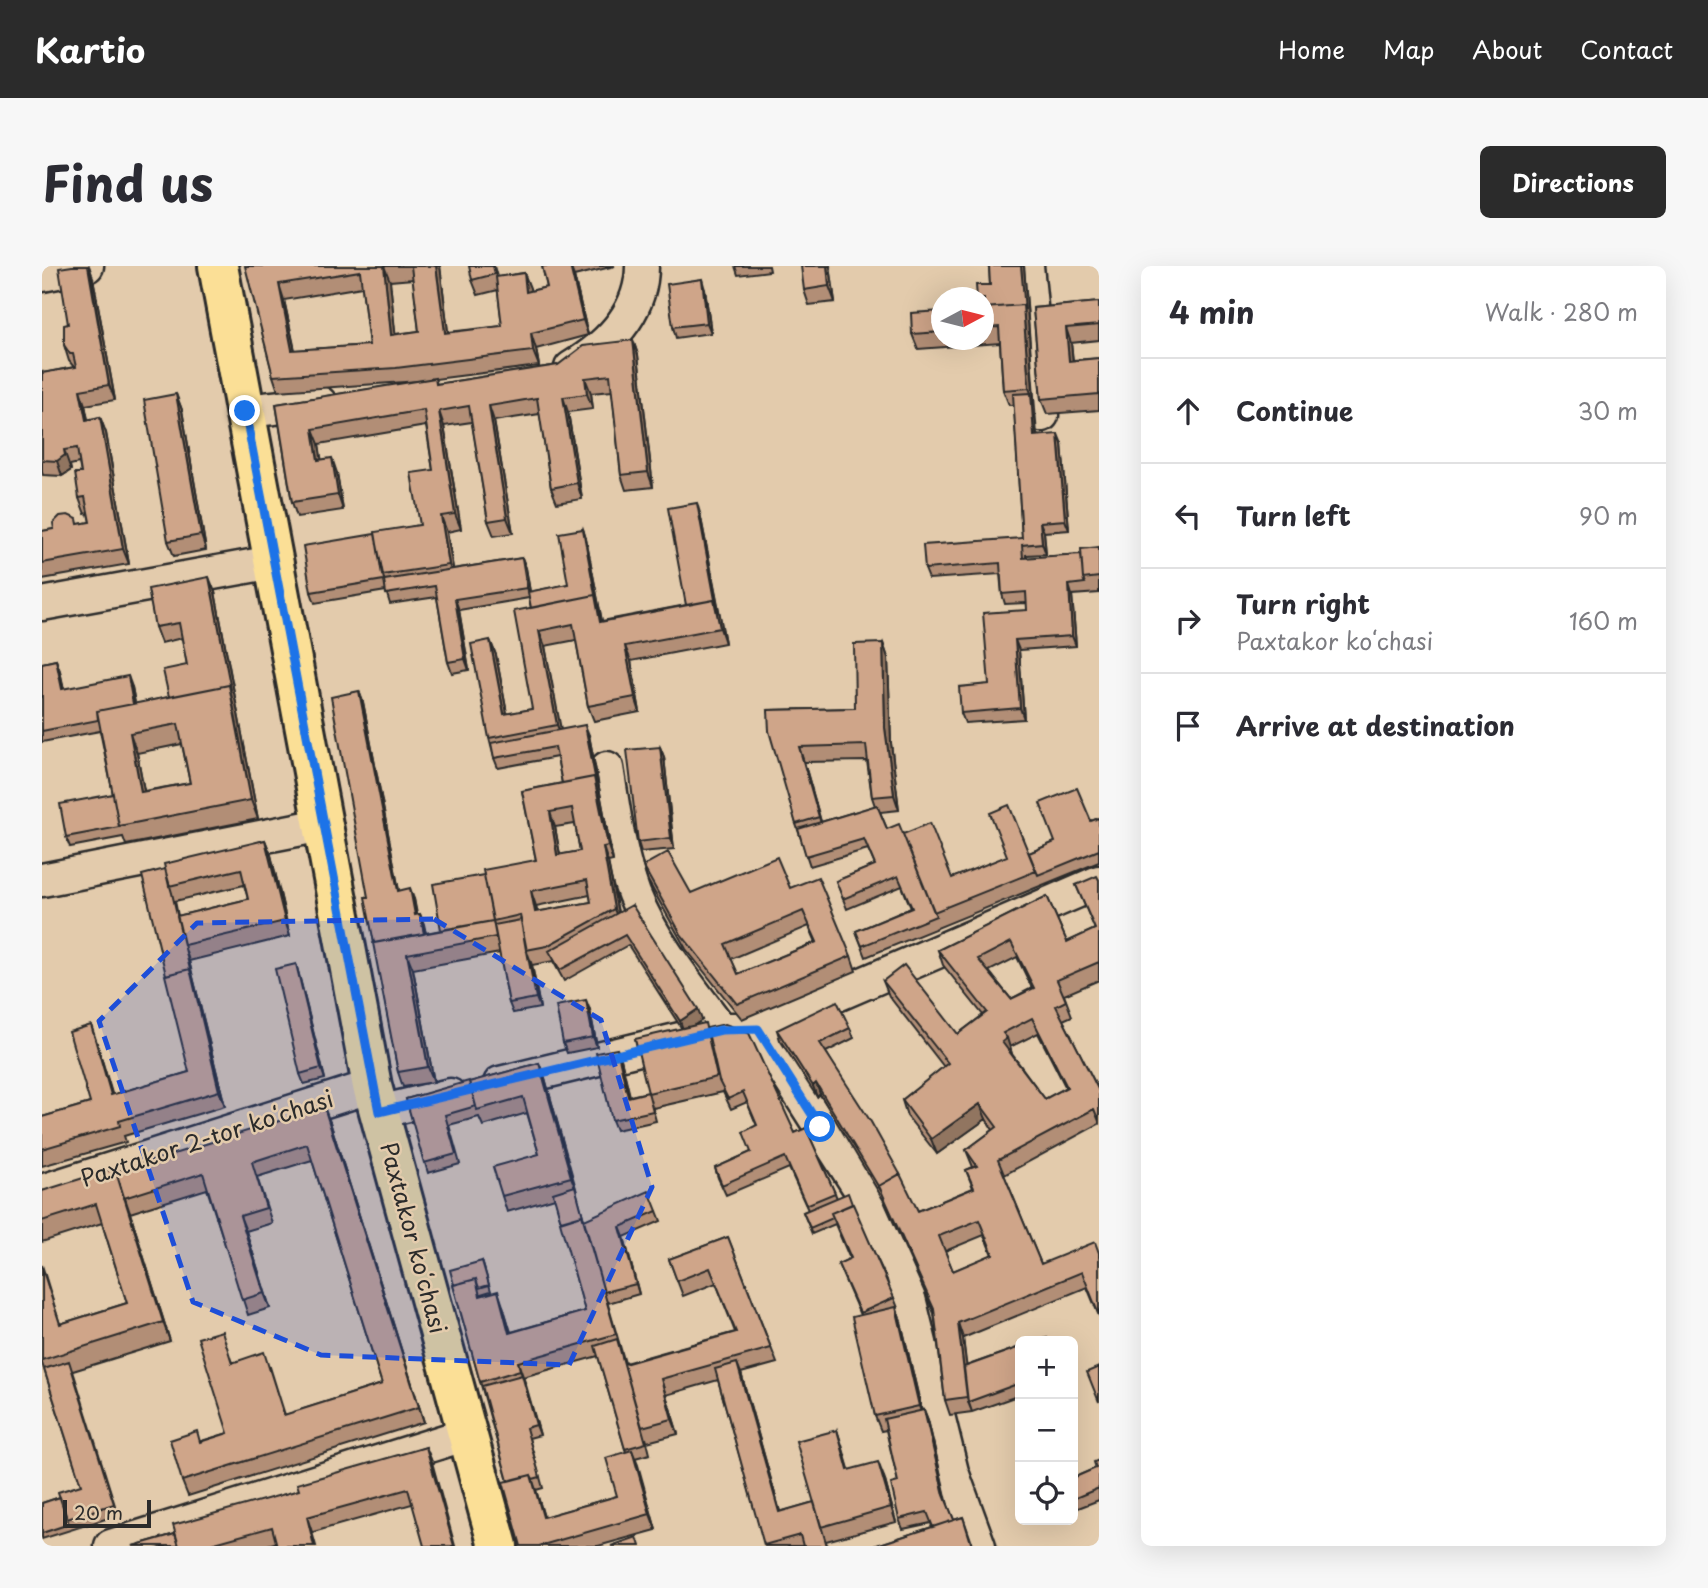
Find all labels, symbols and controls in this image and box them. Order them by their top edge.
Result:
text: Kartio [35,24,145,74]
text: Home [1278,31,1345,67]
text: Map [1383,31,1434,67]
text: About [1472,31,1542,67]
text: Contact [1580,31,1673,67]
text: Find us [42,145,213,219]
button: Directions [1480,146,1666,218]
north arrow [931,287,994,350]
text: 4 min [1169,289,1255,334]
text: Walk · 280 m [1485,294,1638,329]
text: Continue [1236,391,1353,430]
icon: ahead [1169,392,1207,430]
text: 30 m [1577,393,1638,428]
route end [229,395,260,426]
text: Turn left [1236,496,1351,535]
icon: left [1169,497,1207,535]
text: 90 m [1579,498,1638,533]
text: Turn right [1236,584,1370,623]
icon: right [1169,602,1207,640]
text: 160 m [1569,603,1638,638]
text: Paxtakor koʻchasi [1236,623,1433,658]
text: Arrive at destination [1236,706,1515,745]
icon: arrive [1169,707,1207,745]
street label: Paxtakor 2-tor koʻchasi [76,1080,338,1195]
route start [804,1111,835,1142]
street label: Paxtakor koʻchasi [372,1138,457,1337]
map controls [1015,1336,1078,1525]
button: + [1015,1336,1078,1399]
button: − [1015,1399,1078,1462]
button: locate [1015,1462,1078,1525]
scale bar [63,1497,150,1529]
text: 20 m [74,1498,123,1526]

